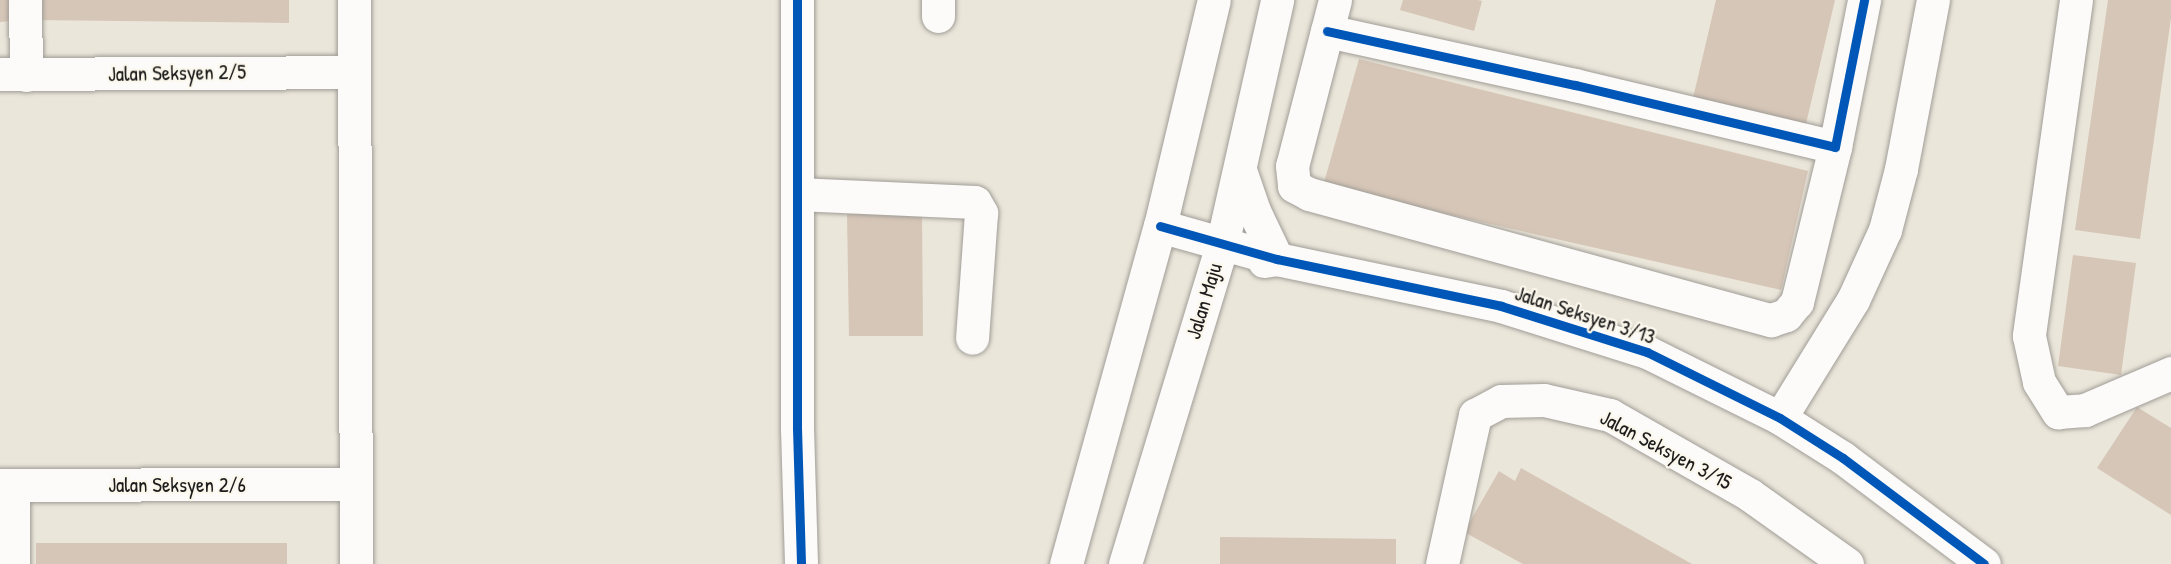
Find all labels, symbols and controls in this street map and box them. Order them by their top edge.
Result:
street label: Jalan Seksyen 2/5 [108,59,246,87]
street label: Jalan Maju [1181,260,1227,342]
street label: Jalan Seksyen 3/13 [1512,280,1658,350]
street label: Jalan Seksyen 3/15 [1596,405,1736,495]
street label: Jalan Seksyen 2/6 [108,472,246,498]

